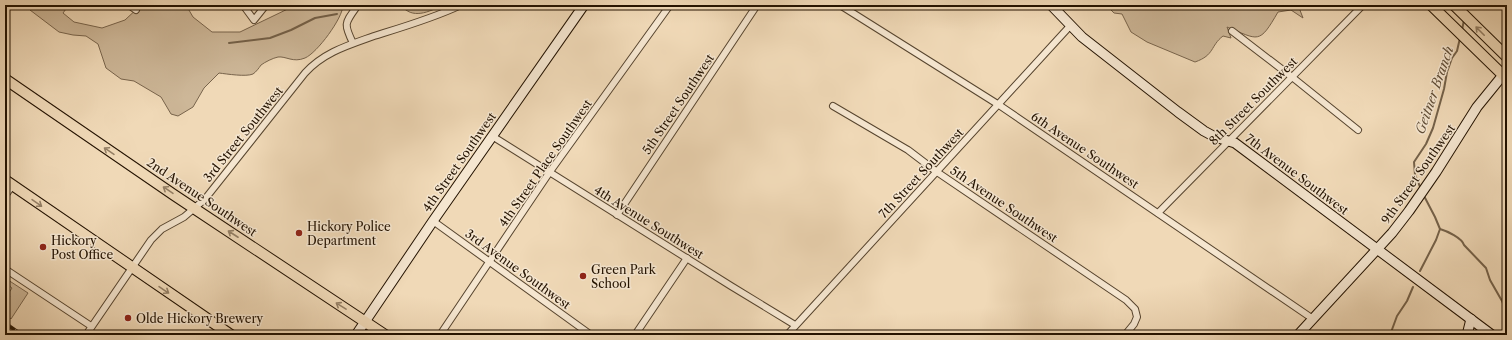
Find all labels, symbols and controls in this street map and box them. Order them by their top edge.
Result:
one-way arrow [1475,26,1485,36]
water label: Geitner Branch [1411,44,1457,136]
street label: 5th Street Southwest [639,50,718,157]
street label: 8th Street Southwest [1206,53,1301,148]
street label: 3rd Street Southwest [200,83,287,185]
street label: 4th Street Place Southwest [495,96,595,230]
street label: 6th Avenue Southwest [1028,108,1142,192]
street label: 4th Street Southwest [419,109,499,215]
street label: 9th Street Southwest [1378,121,1459,227]
street label: 7th Street Southwest [876,124,967,221]
street label: 7th Avenue Southwest [1242,130,1352,218]
one-way arrow [103,146,115,154]
street label: 2nd Avenue Southwest [144,155,260,240]
street label: 5th Avenue Southwest [948,163,1061,246]
street label: 4th Avenue Southwest [591,182,707,262]
one-way arrow [162,186,174,194]
one-way arrow [31,199,42,207]
place label: Hickory Police Department [307,219,391,248]
street label: 3rd Avenue Southwest [462,226,574,313]
marker: Hickory Police Department [294,228,304,238]
one-way arrow [228,230,239,238]
place label: Hickory Post Office [51,233,113,262]
marker: Hickory Post Office [38,242,48,252]
place label: Green Park School [591,262,657,291]
marker: Green Park School [578,271,588,281]
one-way arrow [158,286,169,294]
one-way arrow [335,301,347,309]
place label: Olde Hickory Brewery [136,311,263,326]
marker: Olde Hickory Brewery [123,313,133,323]

